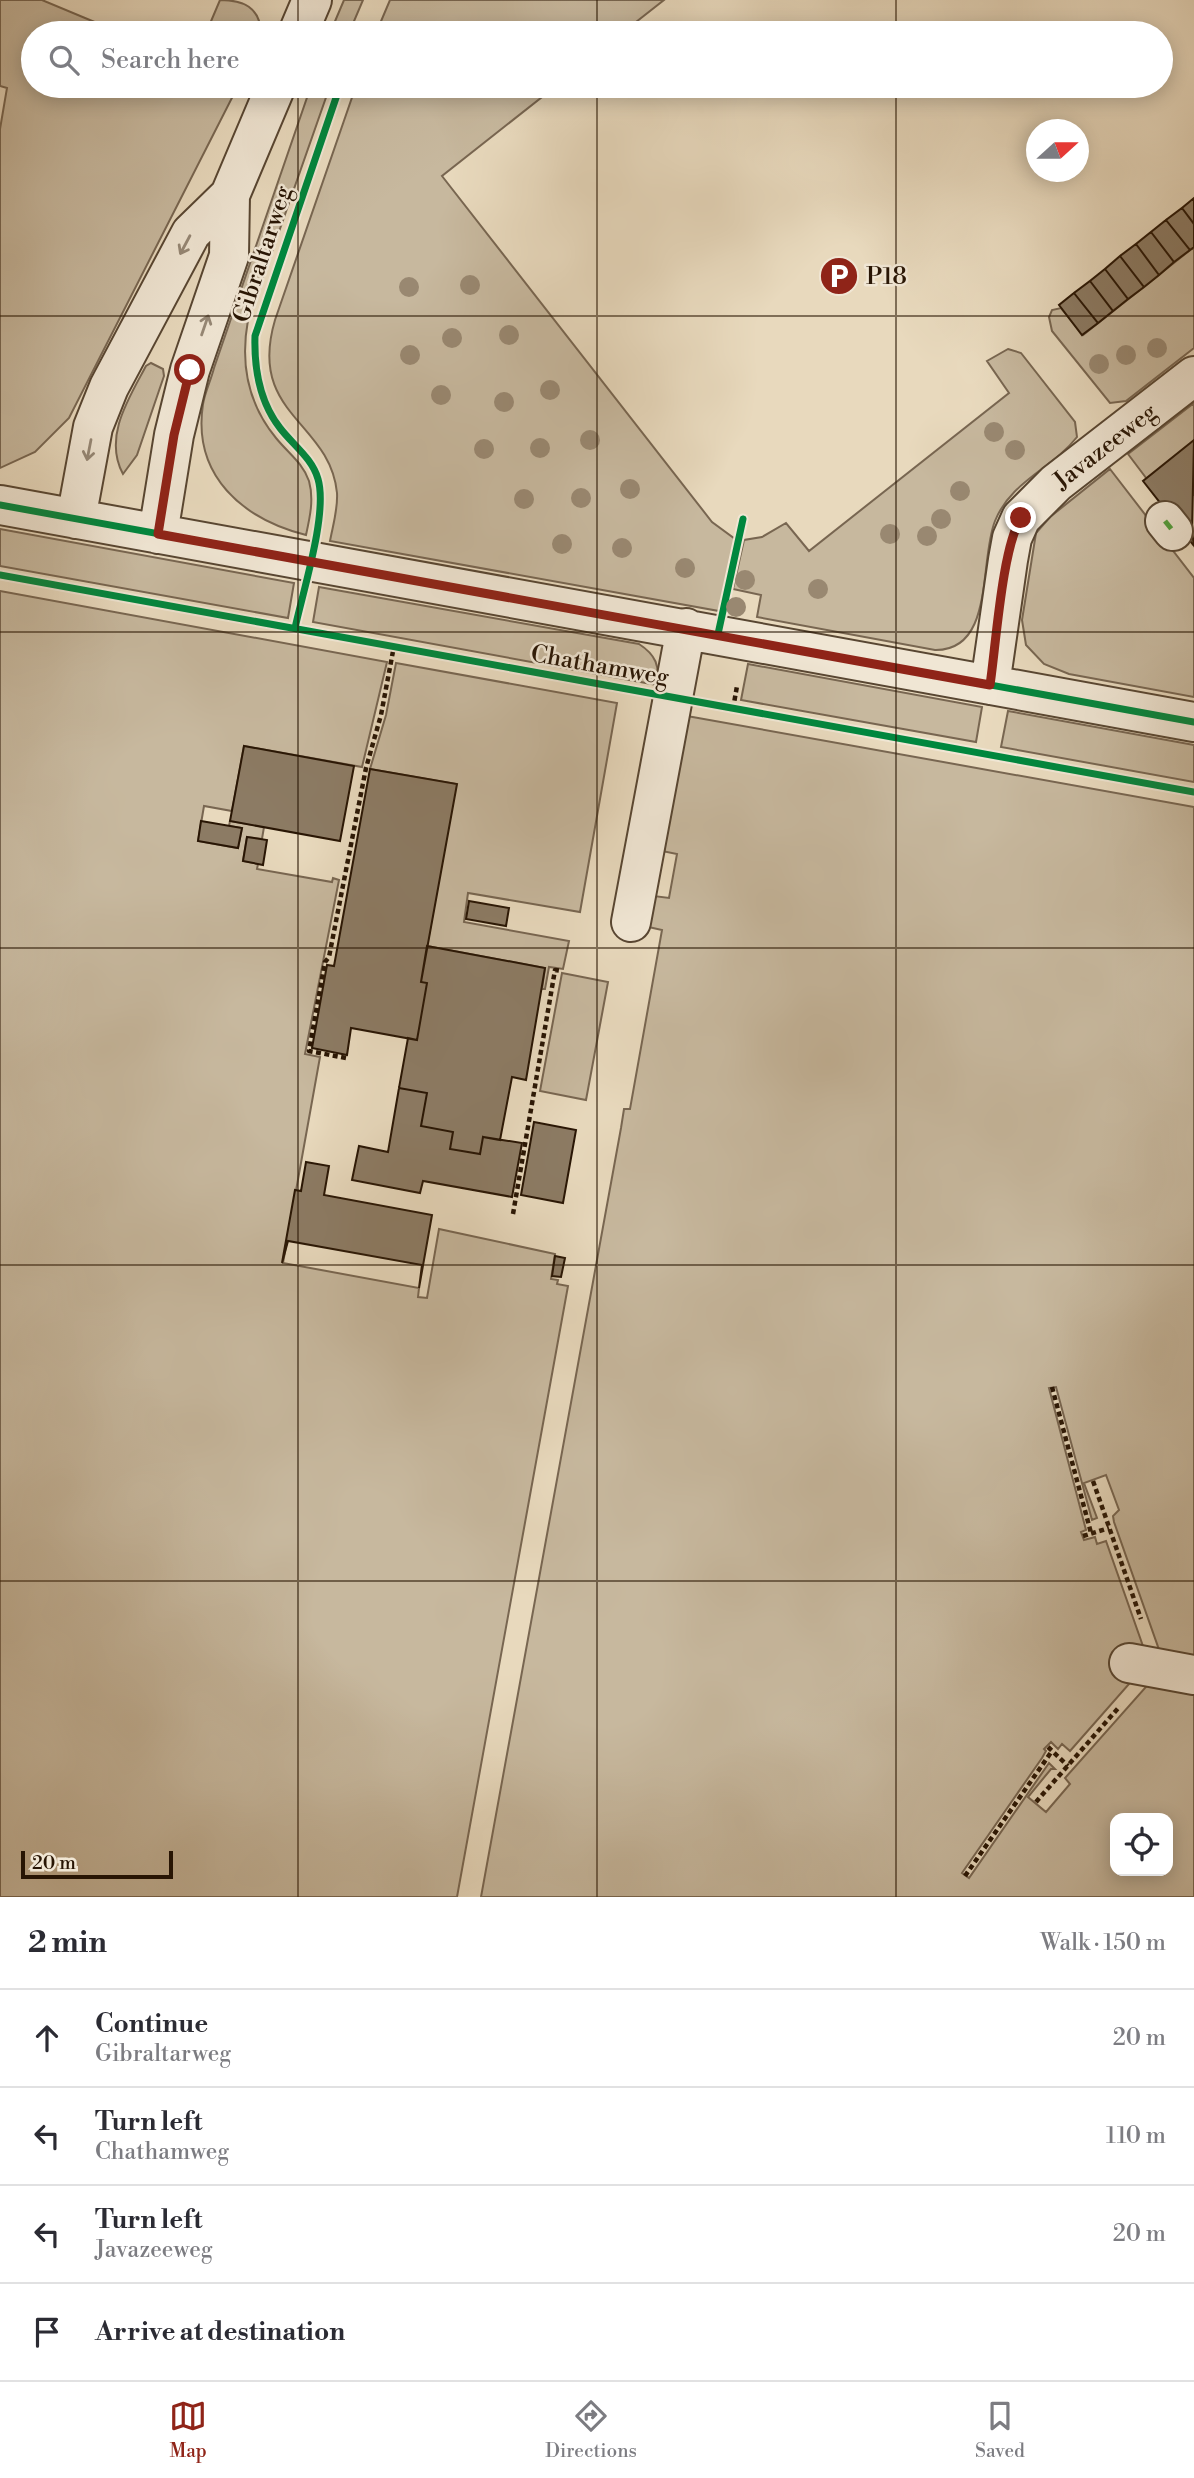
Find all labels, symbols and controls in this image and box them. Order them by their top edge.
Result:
search box [21,21,1173,98]
icon: search [45,41,83,79]
text: Search here [101,44,240,76]
north arrow [1026,119,1089,182]
street label: Gibraltarweg [227,182,299,327]
one-way arrow [177,234,191,255]
parking icon: P18 [818,255,860,297]
place label: P18 [866,262,907,292]
one-way arrow [200,314,212,336]
route start [174,354,205,385]
street label: Javazeeweg [1047,397,1164,497]
one-way arrow [82,438,95,461]
route end [1005,502,1036,533]
street label: Chathamweg [528,639,672,693]
map controls [1110,1813,1173,1876]
button: locate [1110,1813,1173,1876]
scale bar [21,1848,173,1880]
text: 20 m [32,1851,76,1875]
text: 2 min [28,1924,107,1962]
text: Walk · 150 m [1040,1929,1166,1957]
text: Continue [95,2008,208,2040]
icon: ahead [28,2019,66,2057]
text: 20 m [1113,2024,1166,2052]
text: Gibraltarweg [95,2040,231,2068]
text: Turn left [95,2106,203,2138]
icon: left [28,2117,66,2155]
text: 110 m [1106,2122,1166,2150]
text: Chathamweg [95,2138,229,2166]
text: Turn left [95,2204,203,2236]
icon: left [28,2215,66,2253]
text: 20 m [1113,2220,1166,2248]
text: Javazeeweg [95,2236,213,2264]
icon: arrive [28,2313,66,2351]
text: Arrive at destination [95,2316,345,2348]
tab: Map [169,2397,207,2463]
tab: Directions [545,2397,637,2463]
tab: Saved [975,2397,1025,2463]

